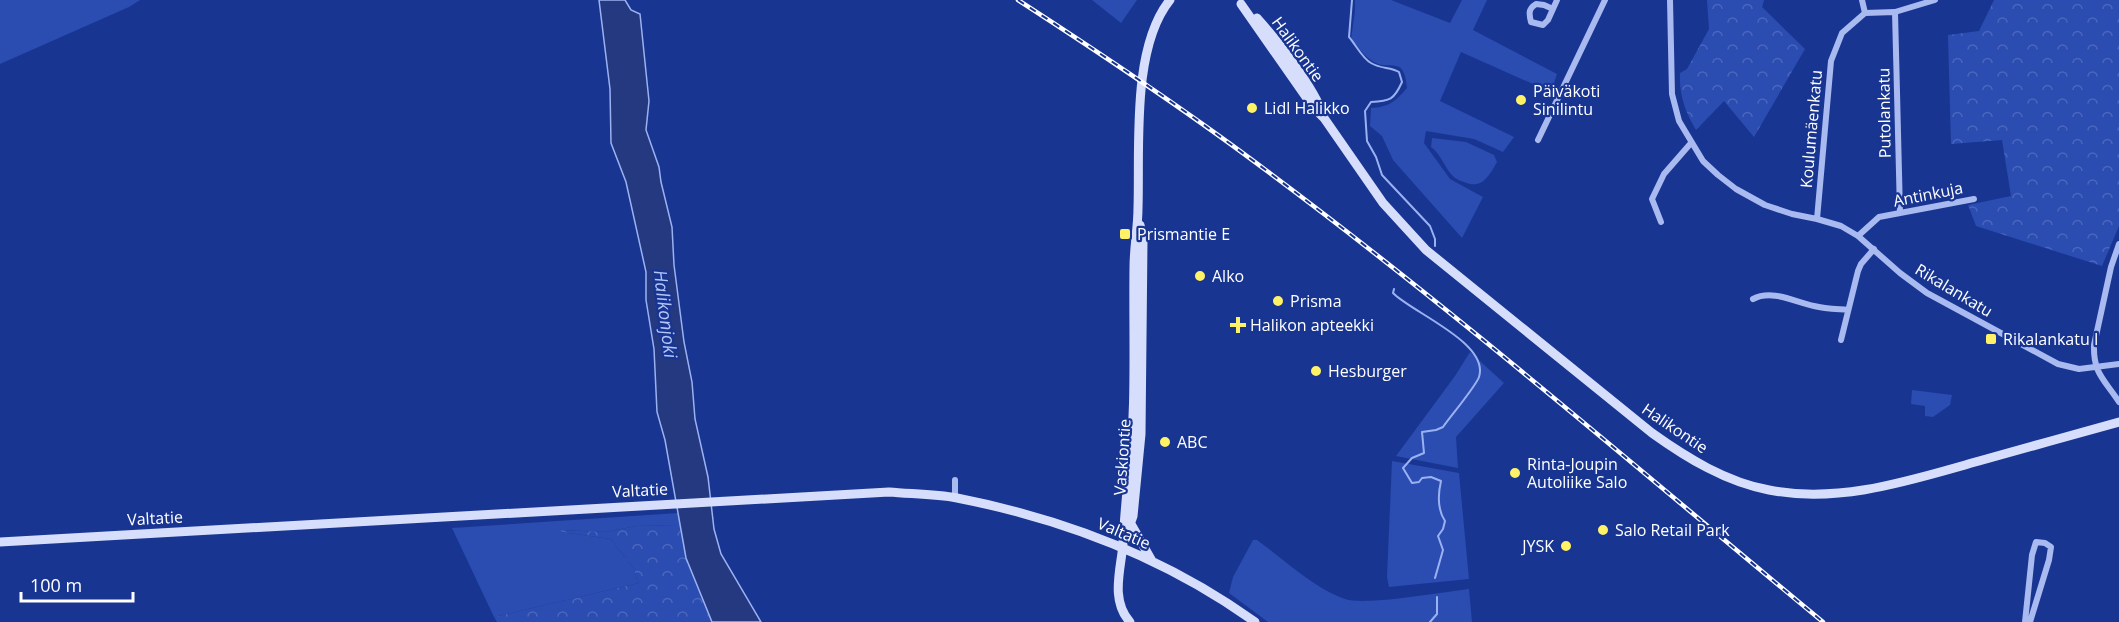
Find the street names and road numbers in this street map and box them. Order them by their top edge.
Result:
street label: Halikontie [1267,12,1329,86]
street label: Putolankatu [1872,68,1896,158]
street label: Koulumäenkatu [1795,69,1827,189]
street label: Antinkuja [1891,176,1965,212]
street label: Rikalankatu [1911,258,1997,322]
street label: Halikontie [1638,398,1712,458]
street label: Vaskiontie [1108,418,1136,496]
street label: Valtatie [612,478,668,502]
street label: Valtatie [127,506,183,530]
street label: Valtatie [1094,512,1154,554]

